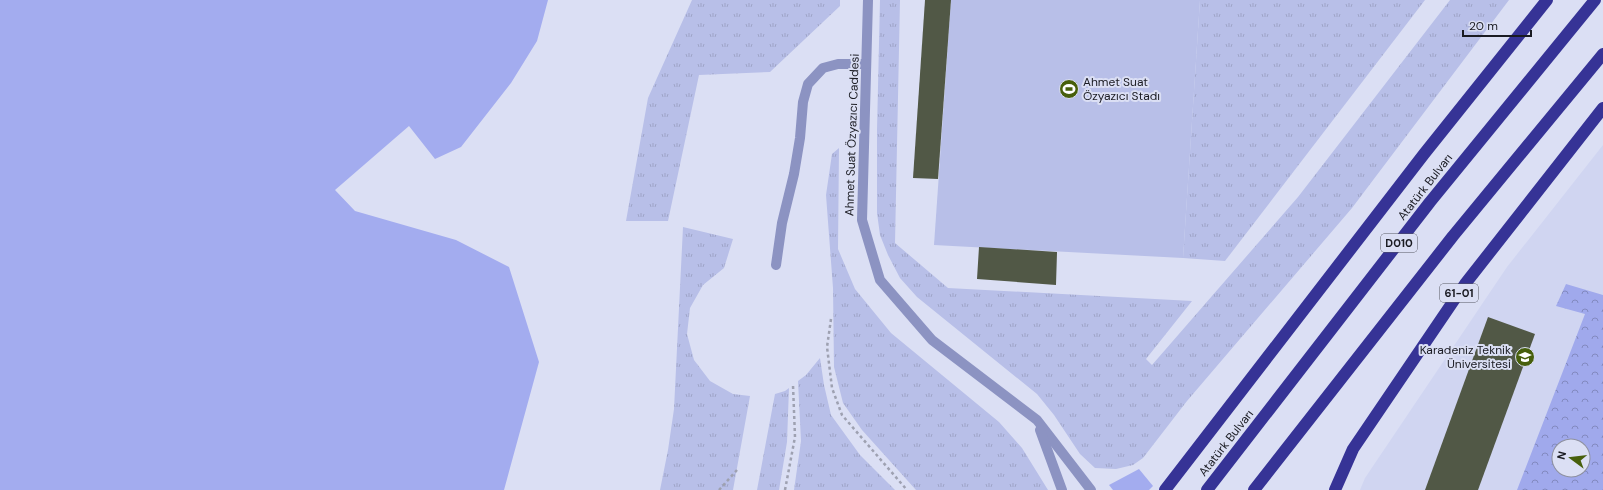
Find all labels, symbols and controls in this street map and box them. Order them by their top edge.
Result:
scale bar [1463,12,1531,38]
text: 20 m [1469,18,1498,34]
street label: Ahmet Suat Özyazıcı Caddesi [841,53,863,217]
place label: Ahmet Suat Özyazıcı Stadı [1083,74,1160,104]
sports icon: Ahmet Suat Özyazıcı Stadı [1058,78,1080,100]
street label: Atatürk Bulvarı [1394,150,1456,224]
road number: D010 [1381,234,1417,252]
road number: 61-01 [1440,284,1478,302]
place label: Karadeniz Teknik Üniversitesi [1420,342,1511,372]
school or university icon: Karadeniz Teknik Üniversitesi [1514,346,1536,368]
street label: Atatürk Bulvarı [1195,406,1257,480]
north arrow [1551,438,1591,478]
text: N [1554,450,1569,461]

